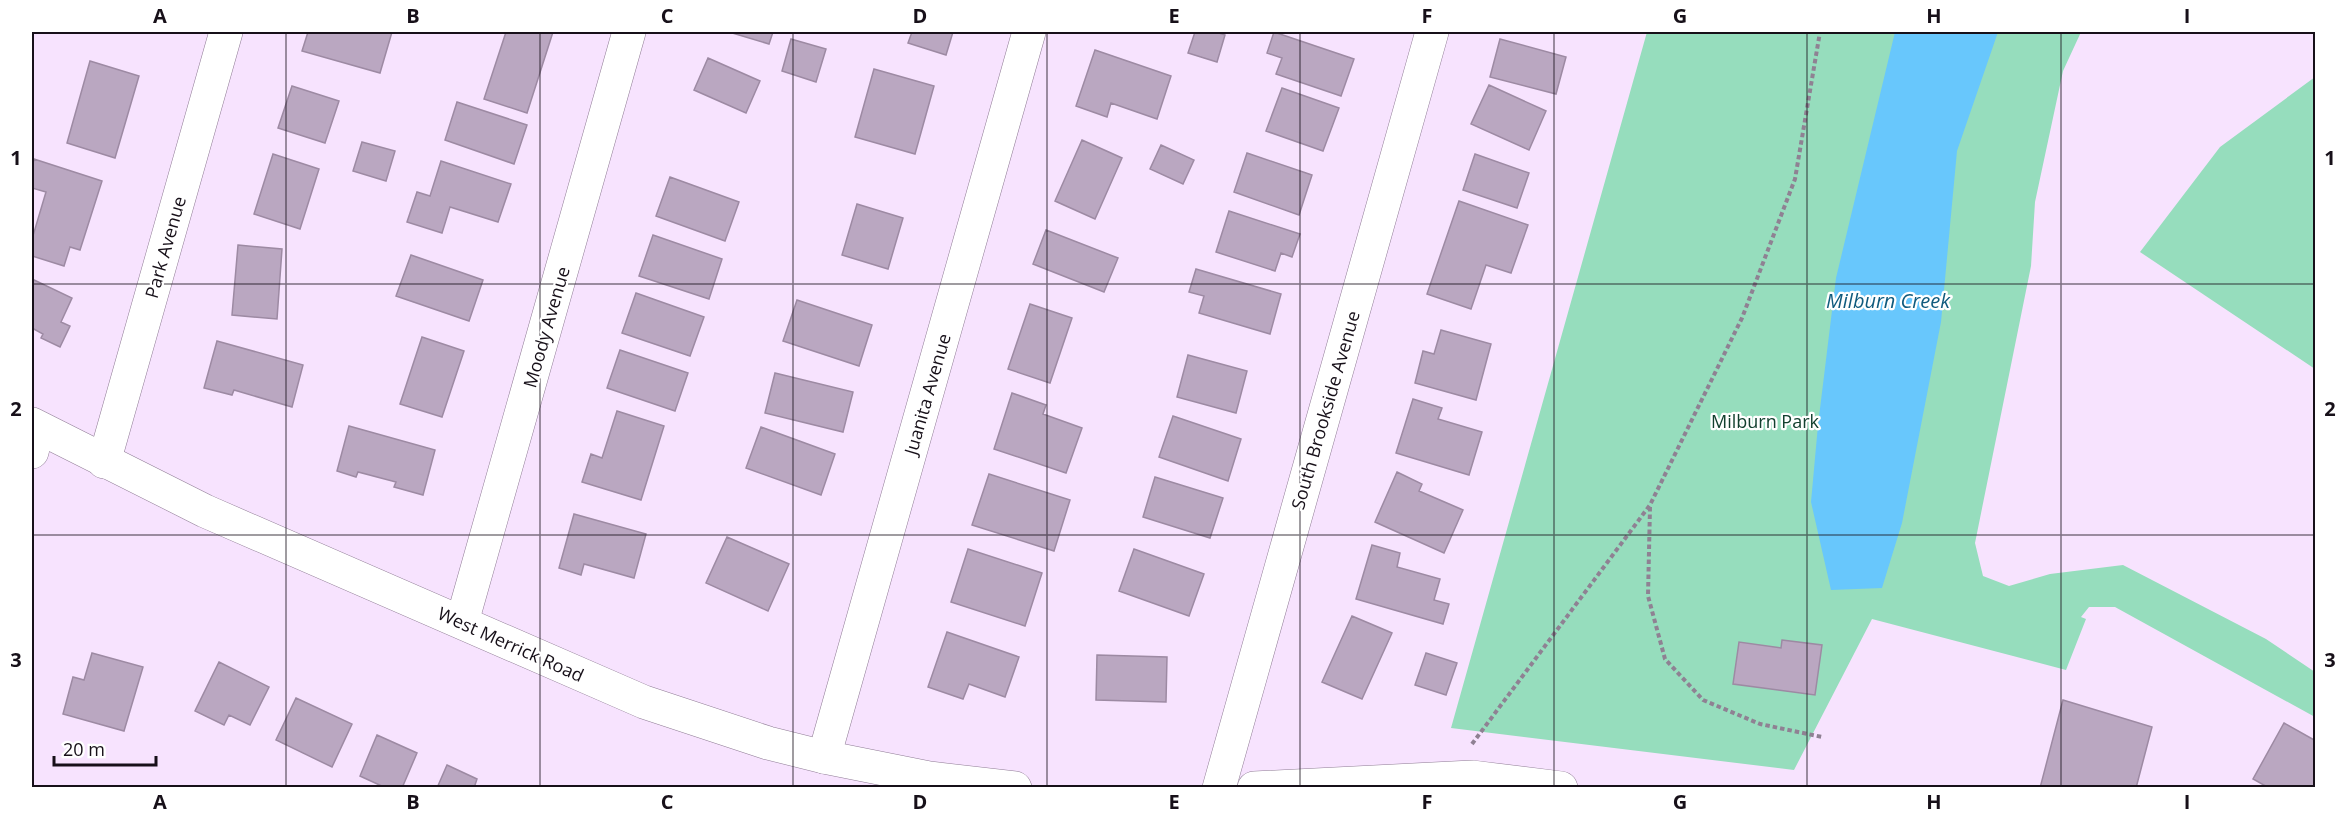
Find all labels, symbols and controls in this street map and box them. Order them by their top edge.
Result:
text: A [153,2,167,29]
text: B [406,2,420,29]
text: C [661,2,674,29]
text: D [913,2,927,29]
text: E [1168,2,1180,29]
text: F [1422,2,1432,29]
text: G [1673,2,1687,29]
text: H [1926,2,1942,29]
text: I [2184,2,2190,29]
text: 1 [10,144,22,171]
text: 1 [2324,144,2336,171]
street label: Park Avenue [139,193,191,301]
street label: Moody Avenue [517,264,575,390]
water label: Milburn Creek [1826,287,1951,314]
street label: South Brookside Avenue [1285,308,1365,512]
street label: Juanita Avenue [898,331,956,459]
text: 2 [10,395,22,422]
text: 2 [2324,395,2336,422]
park label: Milburn Park [1711,409,1820,433]
street label: West Merrick Road [434,601,588,687]
text: 3 [10,646,22,673]
text: 3 [2324,646,2336,673]
scale bar [54,729,156,767]
text: 20 m [63,737,105,761]
text: A [153,788,167,815]
text: B [406,788,420,815]
text: C [661,788,674,815]
text: D [913,788,927,815]
text: E [1168,788,1180,815]
text: F [1422,788,1432,815]
text: G [1673,788,1687,815]
text: H [1926,788,1942,815]
text: I [2184,788,2190,815]

